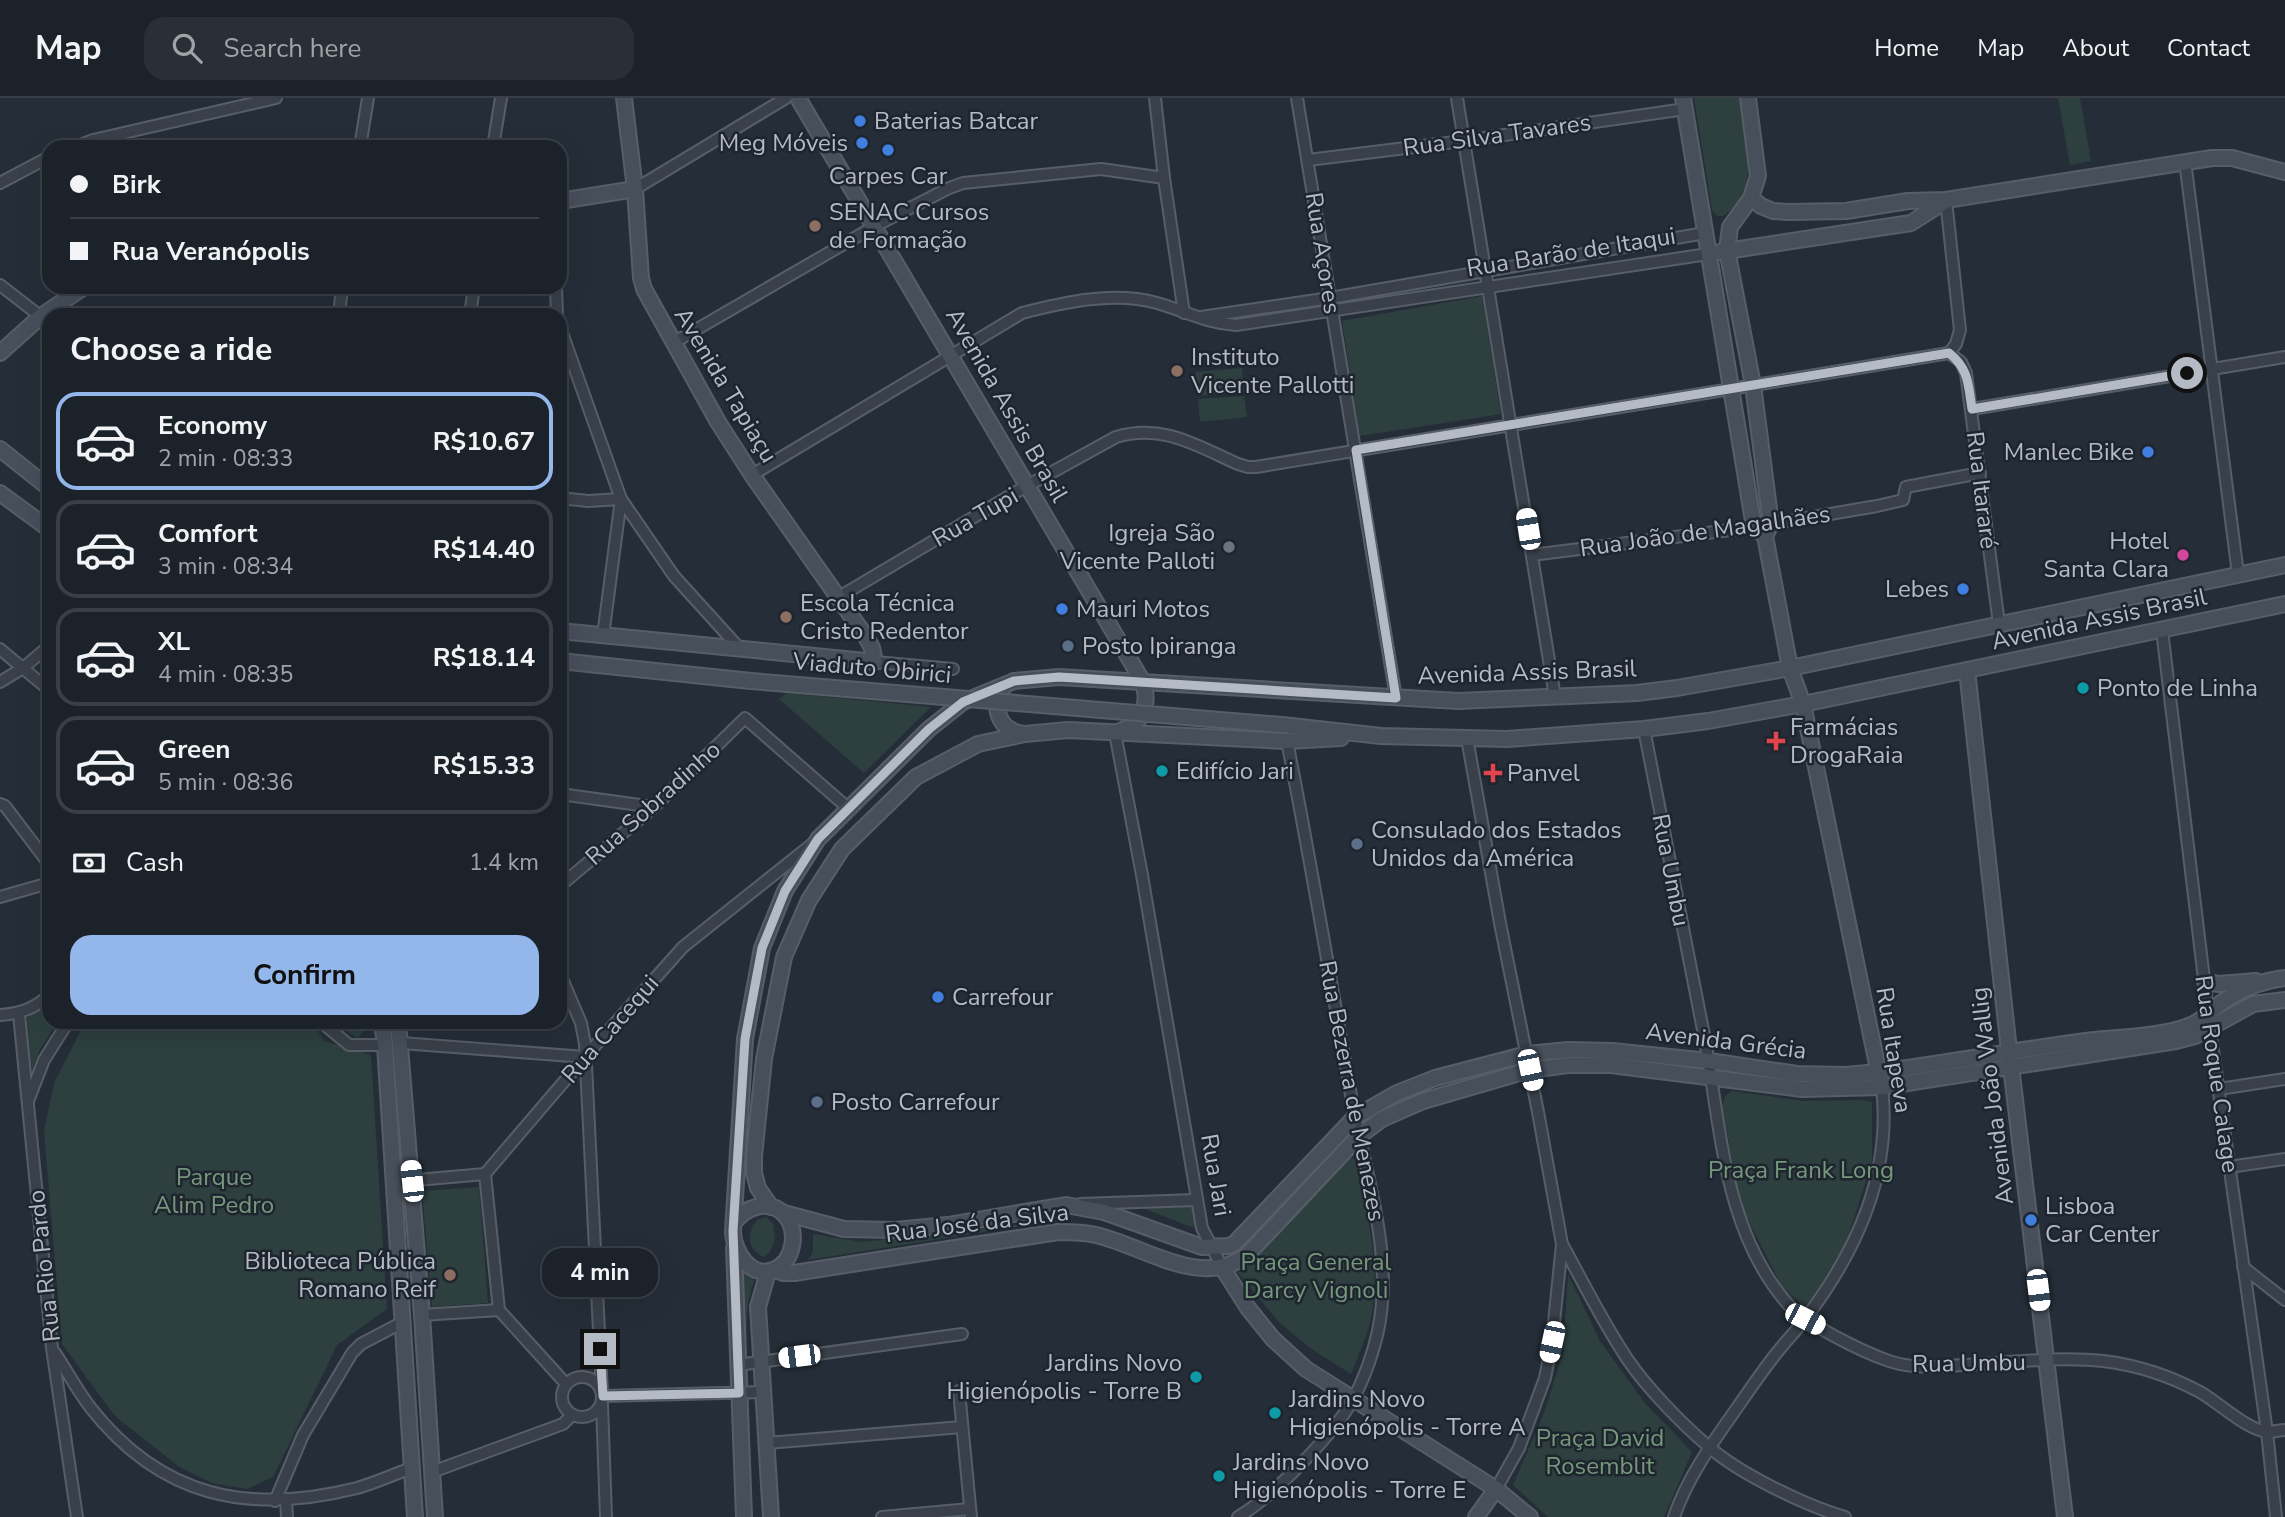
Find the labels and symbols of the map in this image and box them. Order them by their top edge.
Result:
place label: Baterias Batcar [874,105,1039,137]
street label: Rua Silva Tavares [1401,106,1593,164]
marker: Baterias Batcar [852,113,868,129]
place label: Meg Móveis [719,127,848,159]
marker: Meg Móveis [854,135,870,151]
marker: Carpes Car [880,142,896,158]
place label: Carpes Car [829,160,948,192]
street label: Rua Açores [1298,190,1348,316]
place label: SENAC Cursos de Formação [829,196,989,256]
marker: SENAC Cursos de Formação [807,218,823,234]
street label: Rua Barão de Itaqui [1464,220,1678,284]
street label: Avenida Tapiaçu [667,301,785,469]
street label: Avenida Assis Brasil [938,302,1076,508]
place label: Instituto Vicente Pallotti [1190,341,1354,401]
route start [2171,357,2203,389]
marker: Instituto Vicente Pallotti [1169,363,1185,379]
street label: Rua Itararé [1959,429,2005,551]
place label: Manlec Bike [2004,436,2134,468]
marker: Manlec Bike [2140,444,2156,460]
street label: Rua Tupi [926,480,1024,554]
street label: Rua João de Magalhães [1578,498,1832,564]
car [1515,507,1542,551]
place label: Igreja São Vicente Palloti [1059,517,1215,577]
place label: Hotel Santa Clara [2043,525,2169,585]
marker: Igreja São Vicente Palloti [1221,539,1237,555]
marker: Hotel Santa Clara [2175,547,2191,563]
place label: Lebes [1885,573,1949,605]
marker: Lebes [1955,581,1971,597]
street label: Avenida Assis Brasil [1988,581,2210,657]
place label: Escola Técnica Cristo Redentor [800,587,969,647]
place label: Mauri Motos [1076,593,1210,625]
marker: Mauri Motos [1054,601,1070,617]
marker: Escola Técnica Cristo Redentor [778,609,794,625]
place label: Posto Ipiranga [1082,630,1237,662]
marker: Posto Ipiranga [1060,638,1076,654]
street label: Viaduto Obirici [790,645,953,691]
street label: Avenida Assis Brasil [1417,652,1637,692]
place label: Ponto de Linha [2097,672,2258,704]
marker: Ponto de Linha [2075,680,2091,696]
place label: Farmácias DrogaRaia [1790,711,1903,771]
marker: Farmácias DrogaRaia [1768,733,1784,749]
street label: Rua Sobradinho [578,734,728,872]
place label: Edifício Jari [1176,755,1294,787]
place label: Panvel [1507,757,1580,789]
marker: Edifício Jari [1154,763,1170,779]
marker: Panvel [1485,765,1501,781]
street label: Rua Umbu [1644,811,1698,929]
place label: Consulado dos Estados Unidos da América [1371,814,1622,874]
marker: Consulado dos Estados Unidos da América [1349,836,1365,852]
street label: Rua Bezerra de Menezes [1311,958,1393,1224]
street label: Rua Cacequi [554,968,666,1090]
street label: Rua Roque Calage [2187,973,2247,1175]
place label: Carrefour [952,981,1054,1013]
street label: Rua Itapeva [1868,985,1920,1115]
street label: Avenida João Wallig [1963,985,2021,1207]
marker: Carrefour [930,989,946,1005]
street label: Avenida Grécia [1644,1015,1808,1067]
car [1516,1047,1545,1093]
place label: Posto Carrefour [831,1086,1000,1118]
marker: Posto Carrefour [809,1094,825,1110]
street label: Rua Jari [1193,1131,1239,1219]
park label: Praça Frank Long [1708,1154,1894,1186]
car [400,1159,425,1203]
park label: Parque Alim Pedro [154,1161,274,1221]
street label: Rua Rio Pardo [20,1188,68,1344]
place label: Lisboa Car Center [2045,1190,2160,1250]
street label: Rua José da Silva [883,1196,1071,1250]
marker: Lisboa Car Center [2023,1212,2039,1228]
place label: Biblioteca Pública Romano Reif [244,1245,437,1305]
park label: Praça General Darcy Vignoli [1241,1246,1391,1306]
callout: 4 min [542,1248,658,1296]
marker: Biblioteca Pública Romano Reif [442,1267,458,1283]
car [2026,1268,2051,1312]
car [1782,1300,1829,1338]
car [1538,1319,1567,1365]
route end [584,1333,616,1365]
car [777,1343,822,1369]
street label: Rua Umbu [1912,1346,2026,1380]
place label: Jardins Novo Higienópolis - Torre B [947,1347,1182,1407]
marker: Jardins Novo Higienópolis - Torre B [1188,1369,1204,1385]
place label: Jardins Novo Higienópolis - Torre A [1288,1383,1526,1443]
marker: Jardins Novo Higienópolis - Torre A [1267,1405,1283,1421]
park label: Praça David Rosemblit [1536,1422,1664,1482]
place label: Jardins Novo Higienópolis - Torre E [1232,1446,1466,1506]
marker: Jardins Novo Higienópolis - Torre E [1211,1468,1227,1484]

